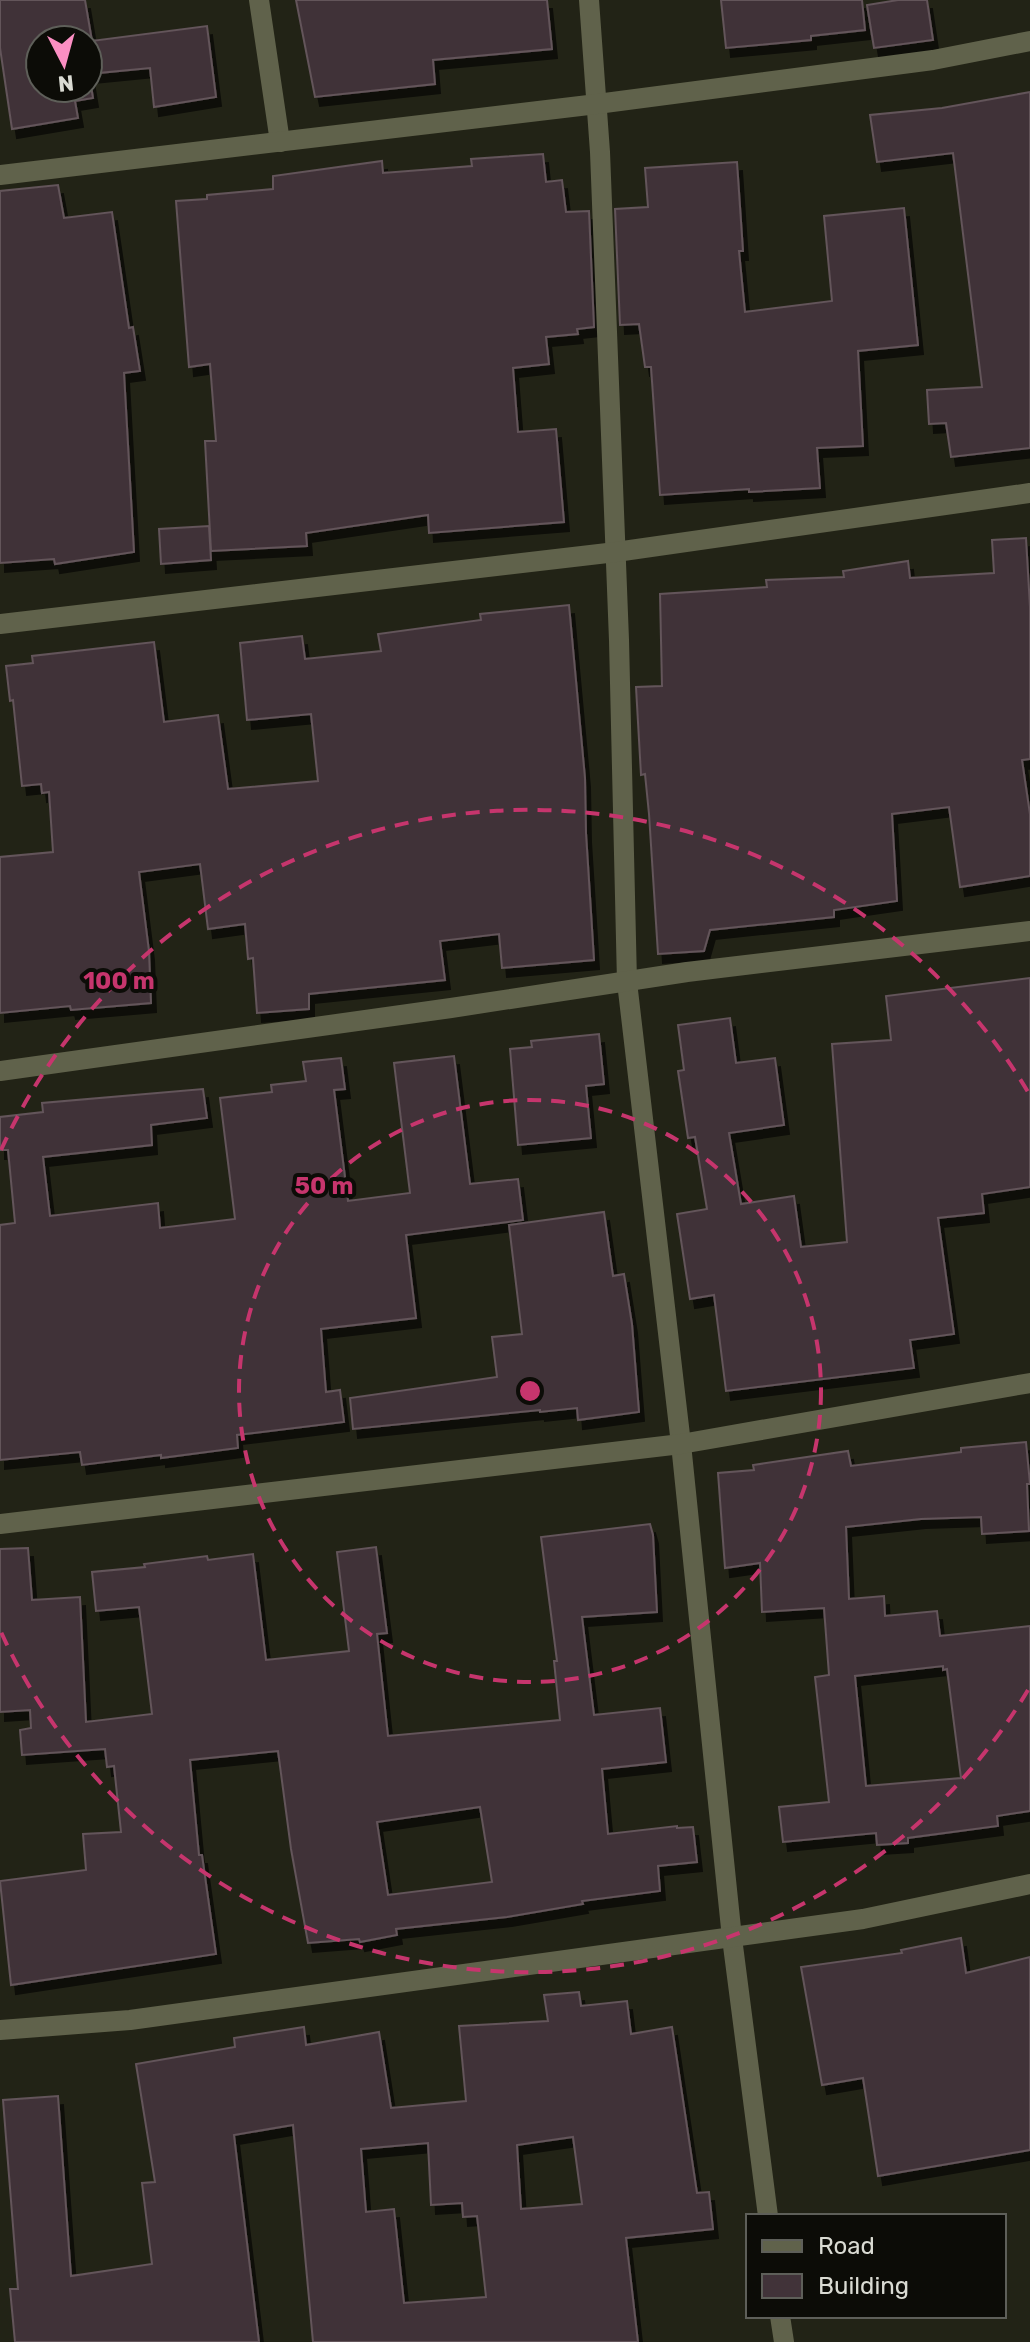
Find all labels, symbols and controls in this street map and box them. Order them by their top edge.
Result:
north arrow [24,24,104,104]
text: N [57,69,75,98]
text: 100 m [83,967,155,995]
text: 50 m [295,1172,353,1200]
centre of rings [516,1377,544,1405]
legend [746,2214,1006,2318]
text: Road [818,2232,875,2260]
text: Building [818,2272,909,2300]

